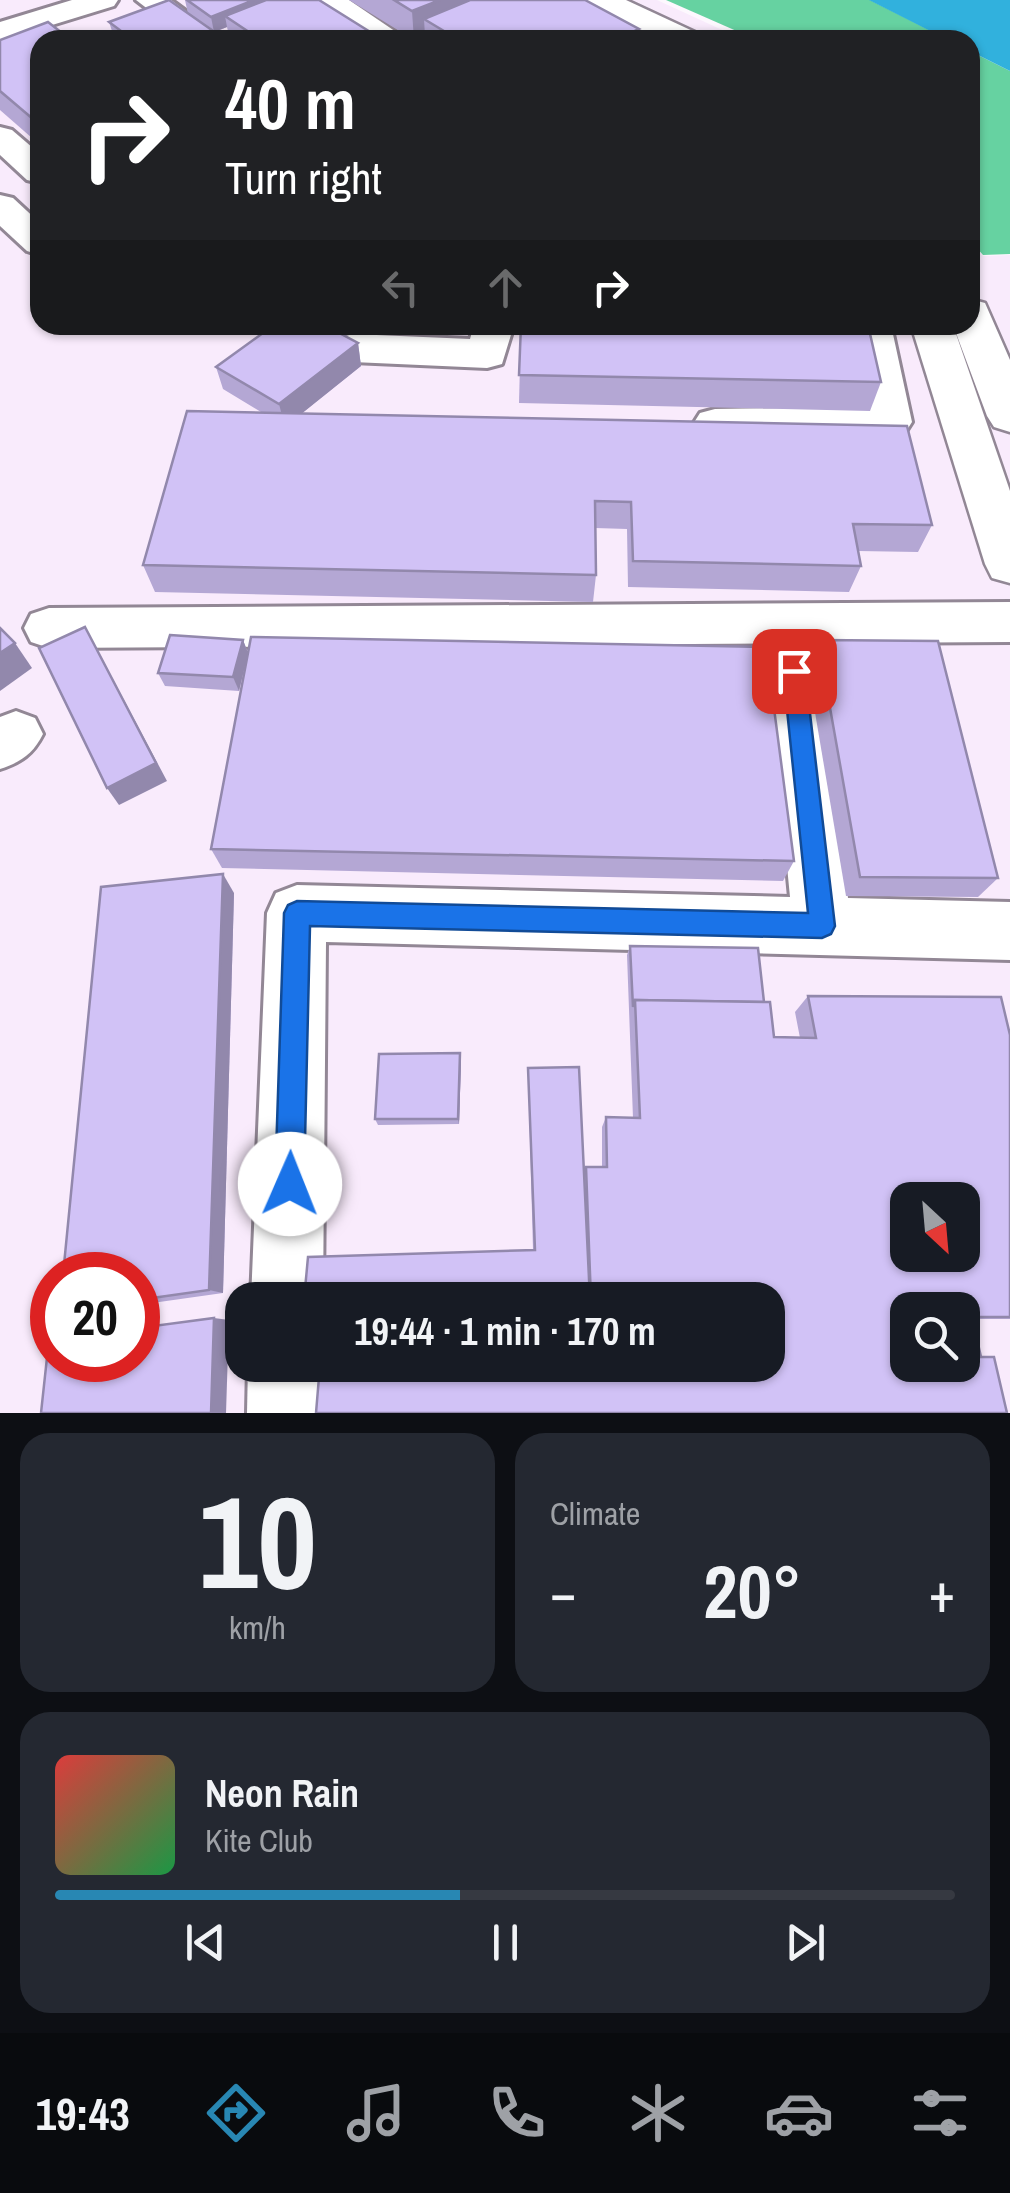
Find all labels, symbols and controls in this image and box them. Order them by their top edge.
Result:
text: 40 m [225,57,356,151]
icon: right [60,70,190,200]
text: Turn right [225,147,382,208]
icon: left [373,260,428,315]
icon: ahead [478,260,533,315]
icon: right [583,260,638,315]
pin [752,629,837,714]
icon: arrive [767,644,822,699]
position arrow [238,1132,342,1236]
north arrow [890,1182,980,1272]
map controls [890,1182,980,1382]
speed limit sign: 20 [30,1252,160,1382]
button: search [890,1292,980,1382]
text: 19:44 · 1 min · 170 m [354,1306,656,1357]
text: 10 [198,1453,317,1629]
text: Climate [550,1492,640,1535]
text: 20° [703,1540,802,1641]
text: − [550,1555,576,1629]
text: + [929,1555,955,1629]
text: km/h [229,1606,286,1649]
text: Neon Rain [205,1768,359,1819]
text: Kite Club [205,1819,313,1862]
icon: previous [178,1915,233,1970]
icon: pause [478,1915,533,1970]
icon: next [778,1915,833,1970]
icon: directions [201,2078,271,2148]
icon: music [341,2078,411,2148]
icon: phone [482,2078,552,2148]
icon: climate [623,2078,693,2148]
icon: car [764,2078,834,2148]
icon: filters [905,2078,975,2148]
text: 19:43 [35,2083,130,2144]

